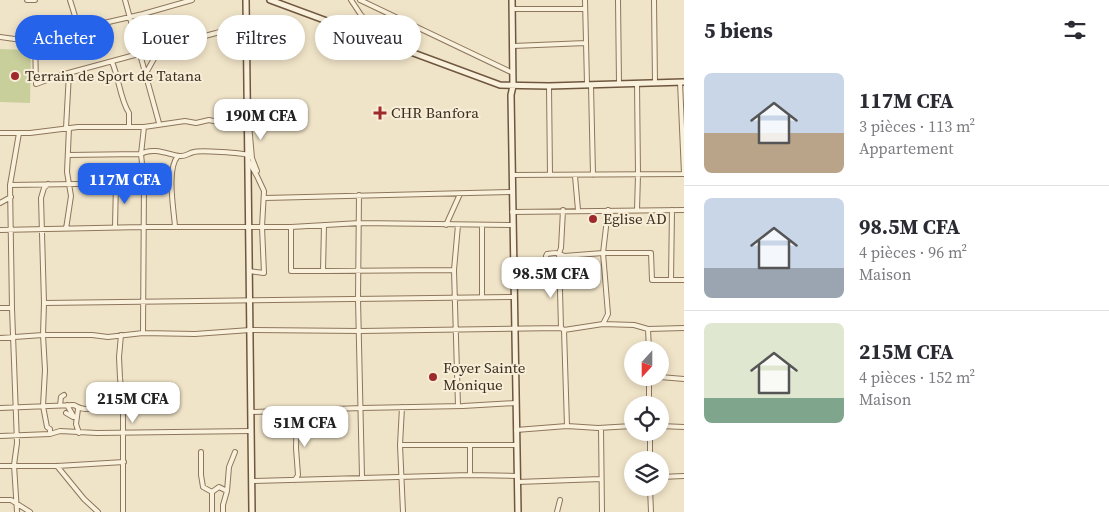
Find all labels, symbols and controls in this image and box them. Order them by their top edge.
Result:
chip: Acheter [15,15,114,60]
chip: Louer [124,15,207,60]
chip: Filtres [217,15,305,60]
chip: Nouveau [315,15,421,60]
text: 5 biens [704,16,773,45]
icon: filters [1061,16,1089,44]
place label: Terrain de Sport de Tatana [25,65,202,86]
marker: Terrain de Sport de Tatana [9,70,21,82]
text: 117M CFA [859,86,954,115]
icon: home [744,93,804,153]
pin: 190M CFA [209,98,313,141]
place label: CHR Banfora [391,102,479,123]
text: 190M CFA [225,104,297,126]
marker: CHR Banfora [373,106,387,120]
text: 3 pièces · 113 m² [859,115,975,137]
text: Appartement [859,137,954,159]
pin: 117M CFA [73,162,177,205]
text: 117M CFA [89,168,161,190]
place label: Eglise AD [603,208,667,229]
text: 98.5M CFA [859,212,960,241]
marker: Eglise AD [587,213,599,225]
icon: home [744,218,804,278]
text: 4 pièces · 96 m² [859,241,967,263]
pin: 98.5M CFA [494,256,608,299]
text: 98.5M CFA [512,262,590,284]
text: Maison [859,263,911,285]
text: 215M CFA [859,337,954,366]
north arrow [624,341,669,386]
map controls [624,341,669,496]
icon: home [744,343,804,403]
place label: Foyer Sainte Monique [443,357,526,395]
text: 4 pièces · 152 m² [859,366,975,388]
marker: Foyer Sainte Monique [427,371,439,383]
pin: 215M CFA [81,382,185,424]
text: 215M CFA [97,387,169,409]
text: Maison [859,388,911,410]
button: locate [624,396,669,441]
pin: 51M CFA [259,406,351,448]
text: 51M CFA [273,411,337,433]
button: layers [624,451,669,496]

